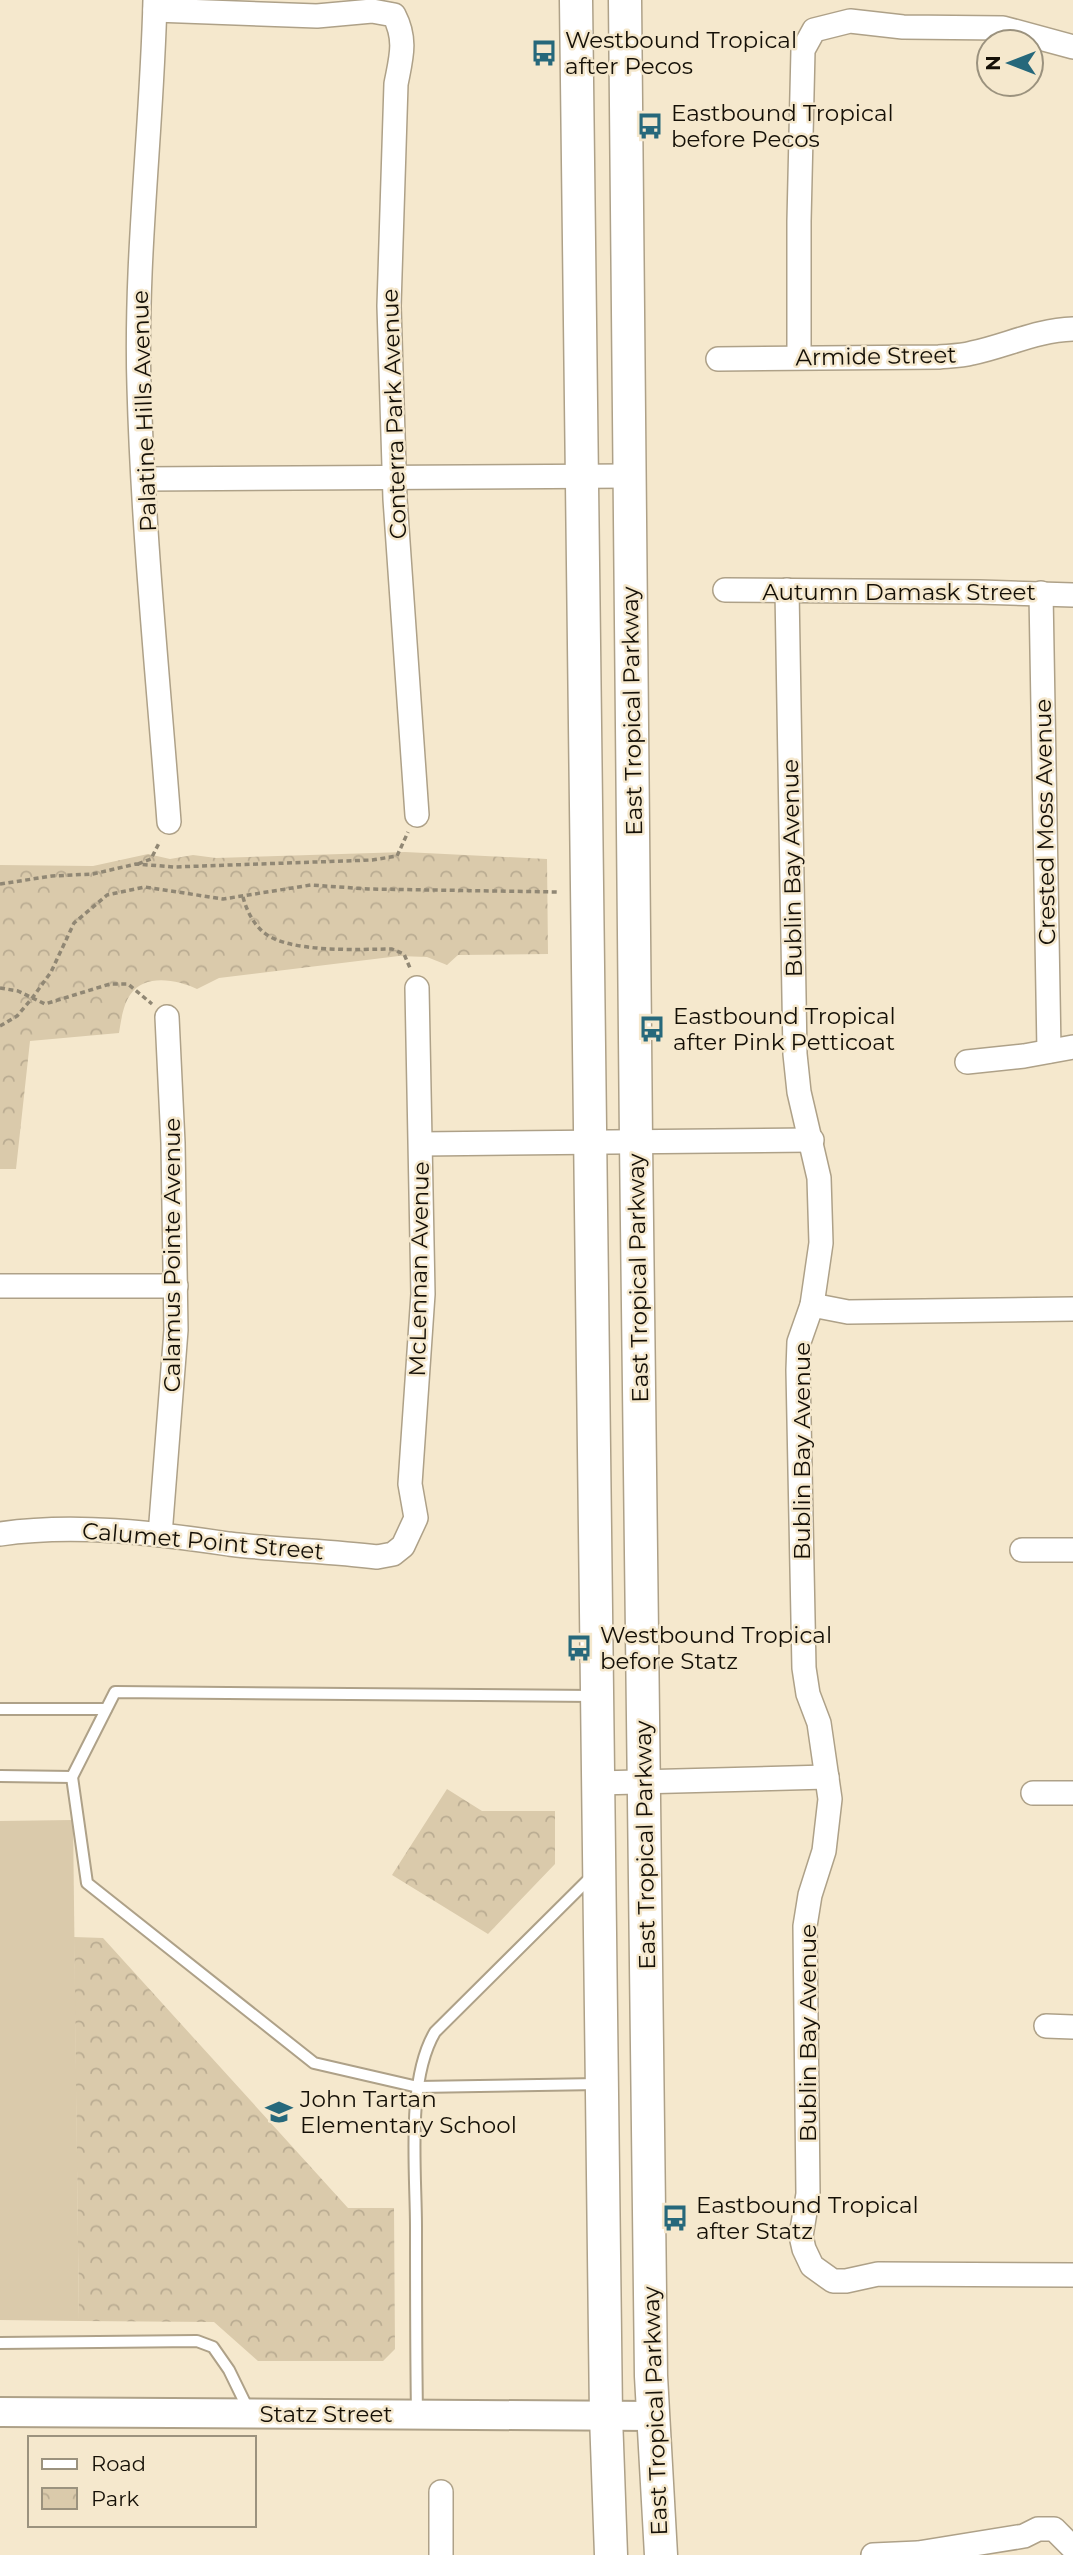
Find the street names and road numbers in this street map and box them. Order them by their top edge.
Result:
street label: Conterra Park Avenue [376,288,412,540]
street label: Palatine Hills Avenue [126,290,162,532]
street label: Armide Street [795,341,957,371]
street label: Autumn Damask Street [762,578,1036,606]
street label: East Tropical Parkway [616,586,648,836]
street label: Crested Moss Avenue [1029,699,1061,945]
street label: Bublin Bay Avenue [776,759,808,977]
street label: Calamus Pointe Avenue [158,1118,186,1392]
street label: East Tropical Parkway [622,1153,654,1403]
street label: McLennan Avenue [403,1161,435,1377]
street label: Bublin Bay Avenue [788,1342,816,1560]
street label: Calumet Point Street [81,1516,325,1566]
street label: East Tropical Parkway [629,1720,661,1970]
street label: Bublin Bay Avenue [794,1924,822,2142]
street label: East Tropical Parkway [637,2285,673,2536]
street label: Statz Street [259,2400,393,2428]

